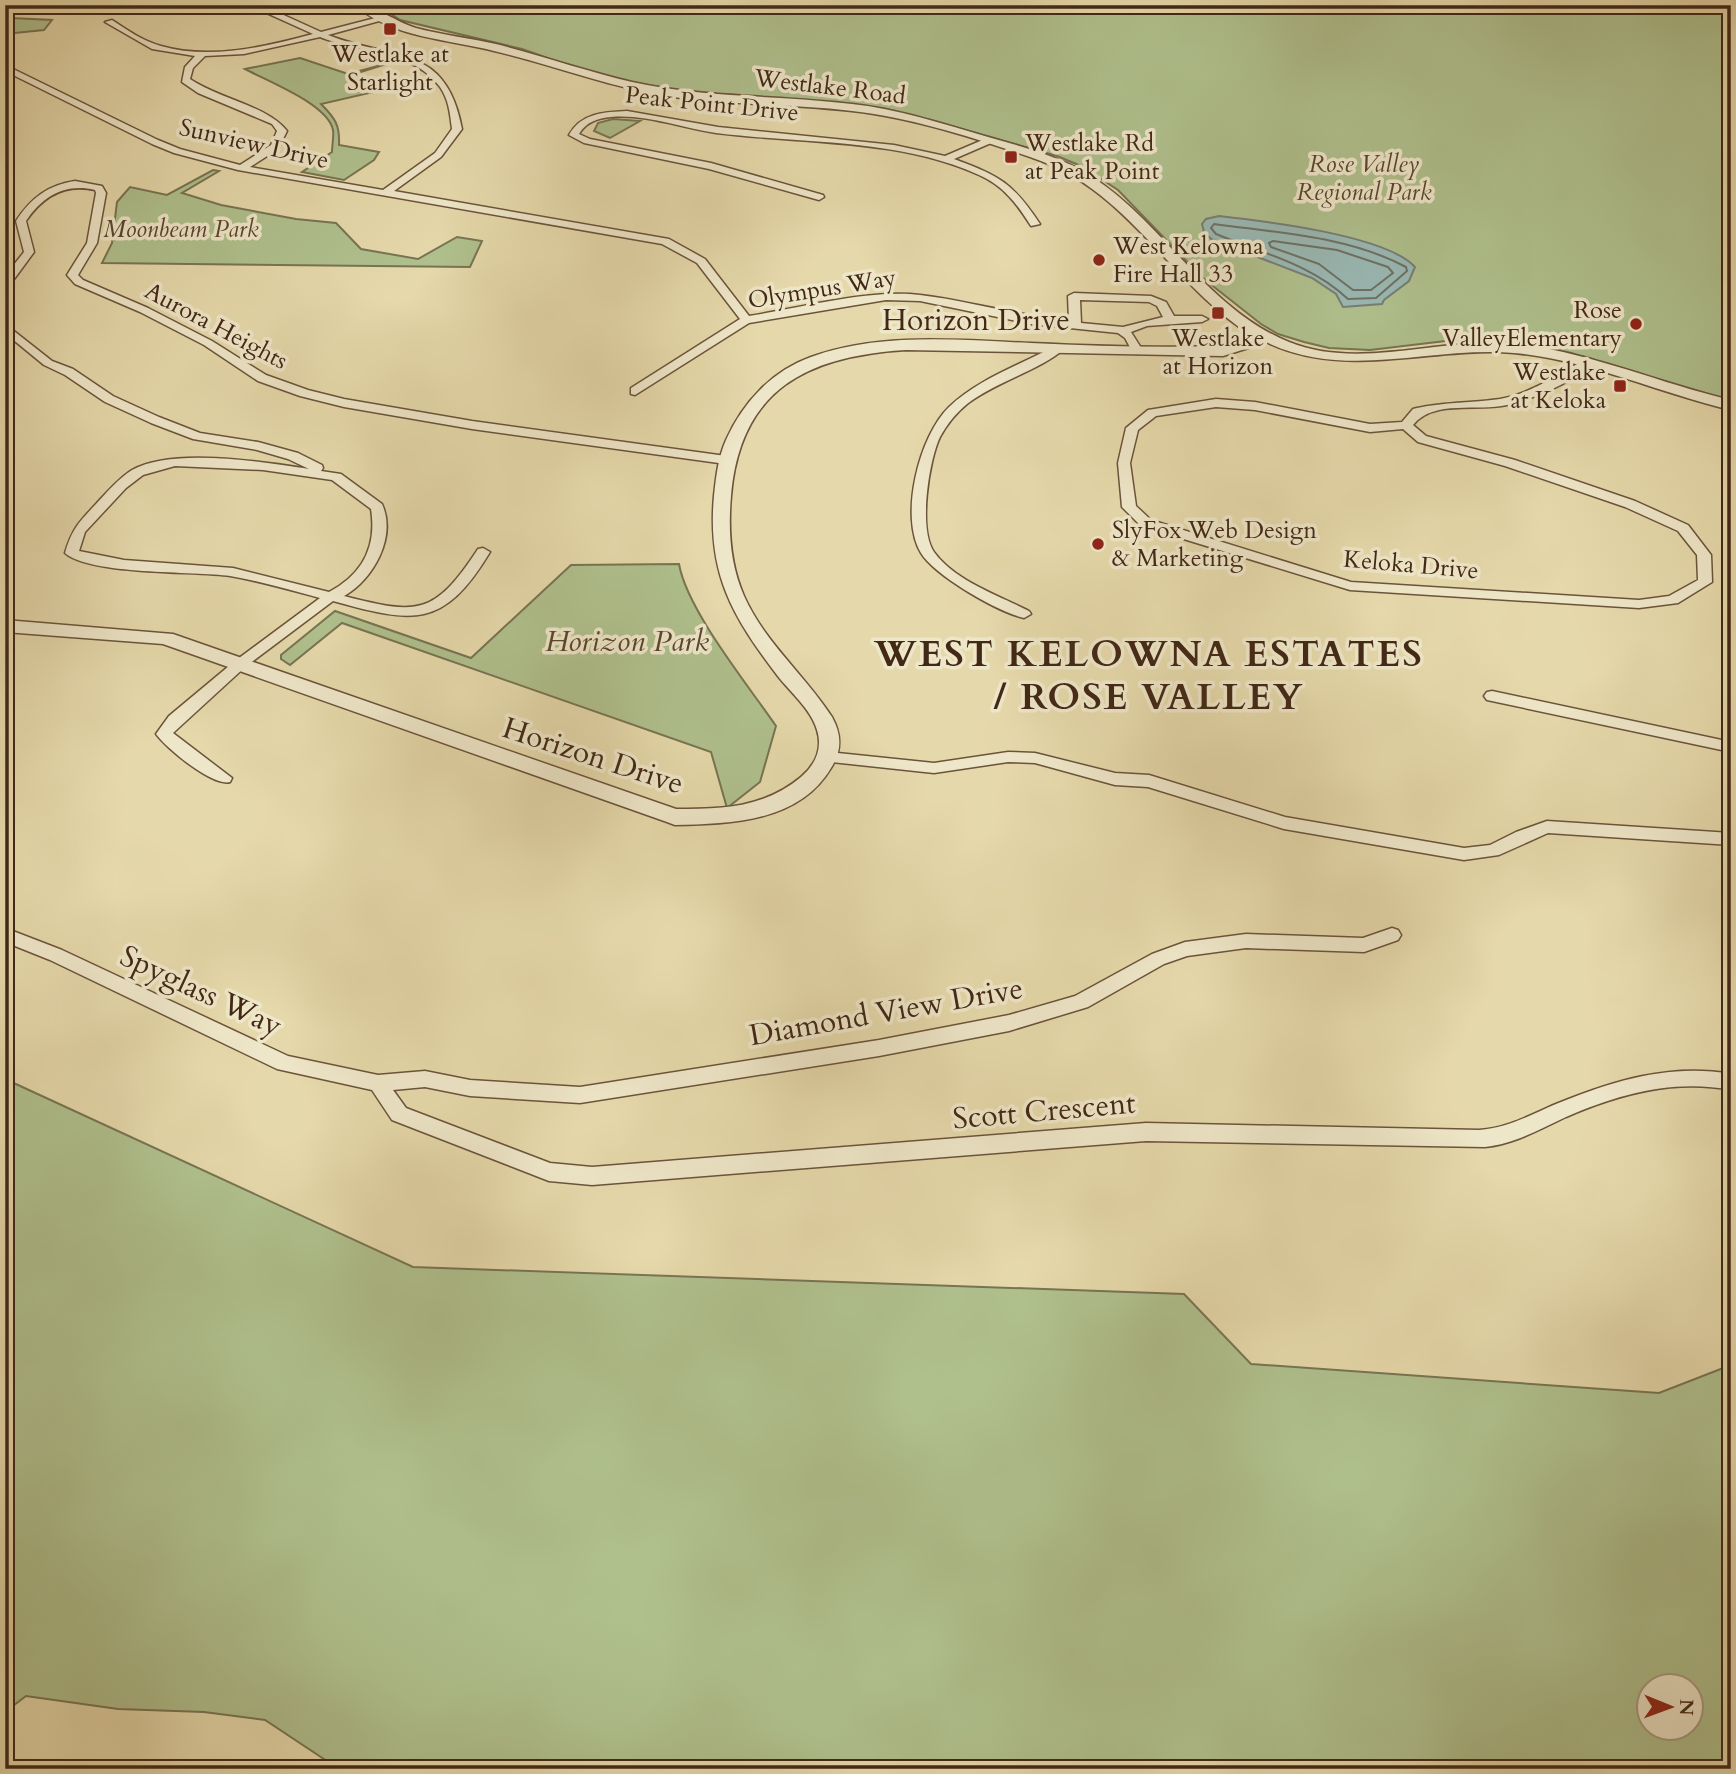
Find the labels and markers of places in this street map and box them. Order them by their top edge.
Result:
marker: Westlake at Starlight [382,21,398,37]
place label: Westlake at Starlight [330,38,449,99]
place label: Westlake Rd at Peak Point [1024,127,1160,188]
marker: Westlake Rd at Peak Point [1003,149,1019,165]
place label: West Kelowna Fire Hall 33 [1112,230,1264,291]
marker: West Kelowna Fire Hall 33 [1091,252,1107,268]
place label: Rose ValleyElementary [1442,294,1622,355]
marker: Westlake at Horizon [1210,305,1226,321]
marker: Rose ValleyElementary [1628,316,1644,332]
place label: Westlake at Horizon [1163,322,1273,383]
place label: Westlake at Keloka [1511,356,1607,417]
marker: Westlake at Keloka [1612,378,1628,394]
place label: SlyFox Web Design & Marketing [1112,514,1317,575]
marker: SlyFox Web Design & Marketing [1090,536,1106,552]

